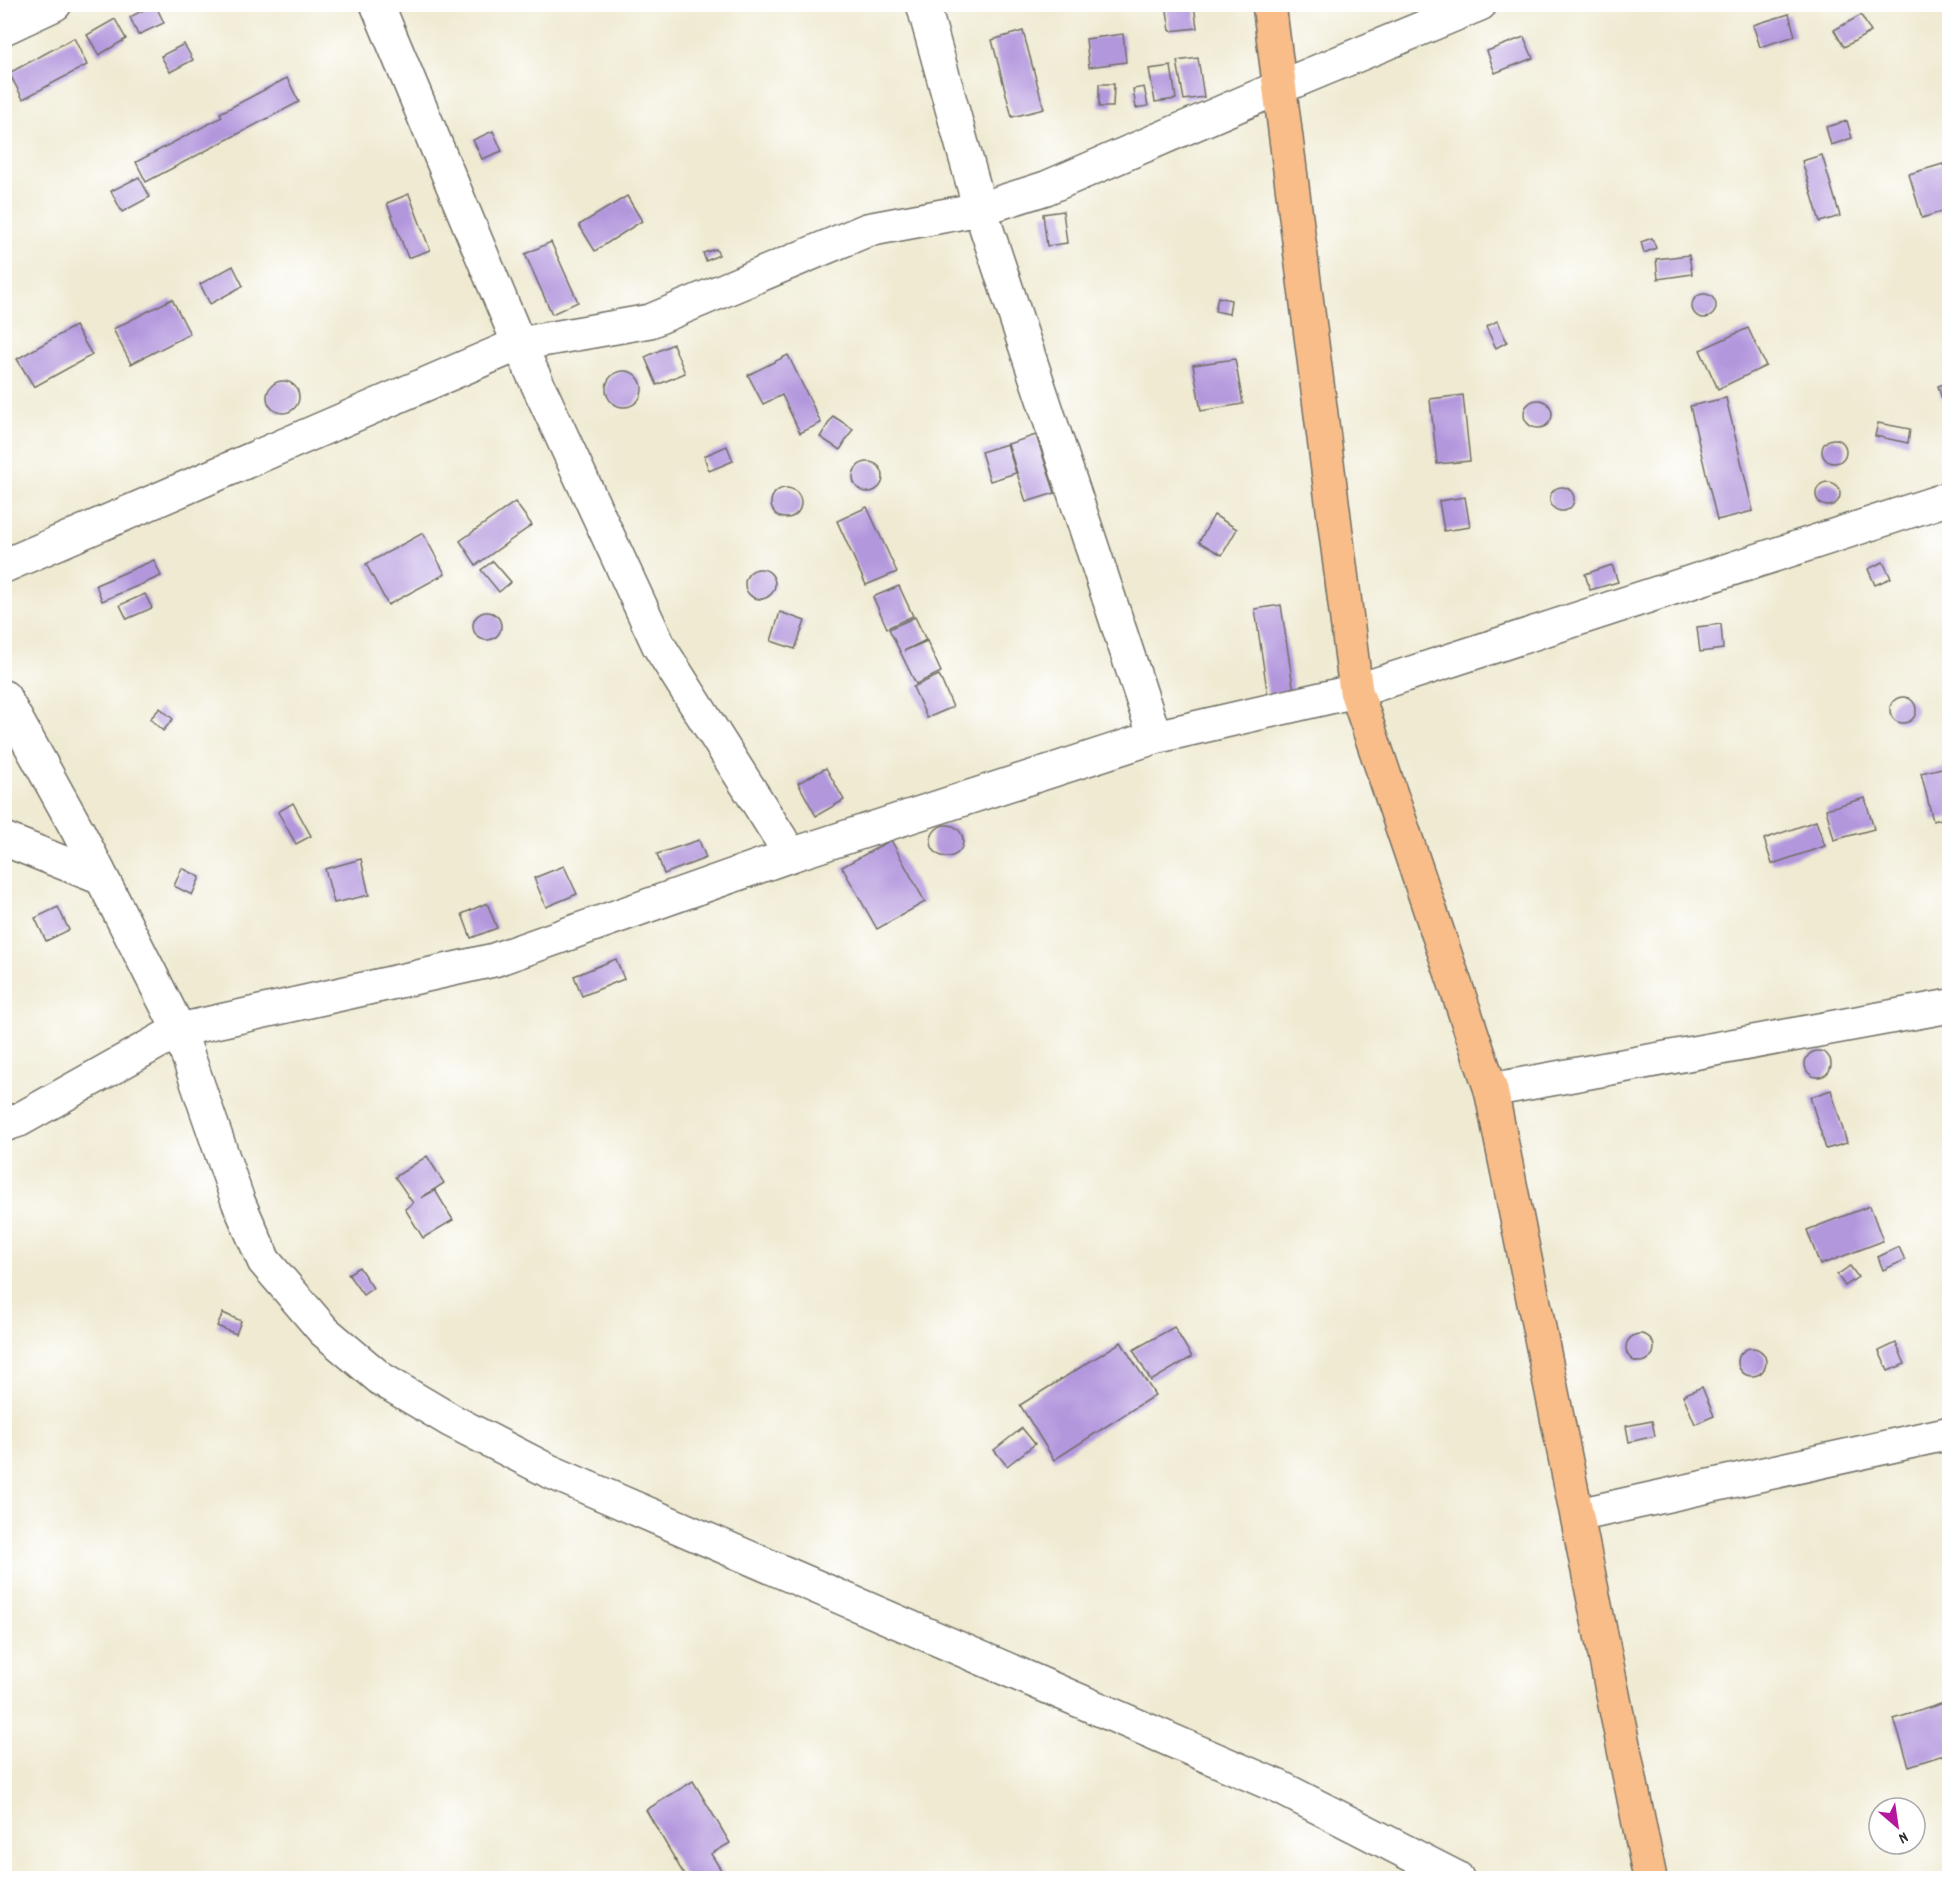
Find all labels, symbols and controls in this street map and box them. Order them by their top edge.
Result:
north arrow [1867,1796,1927,1856]
text: N [1894,1825,1912,1849]

